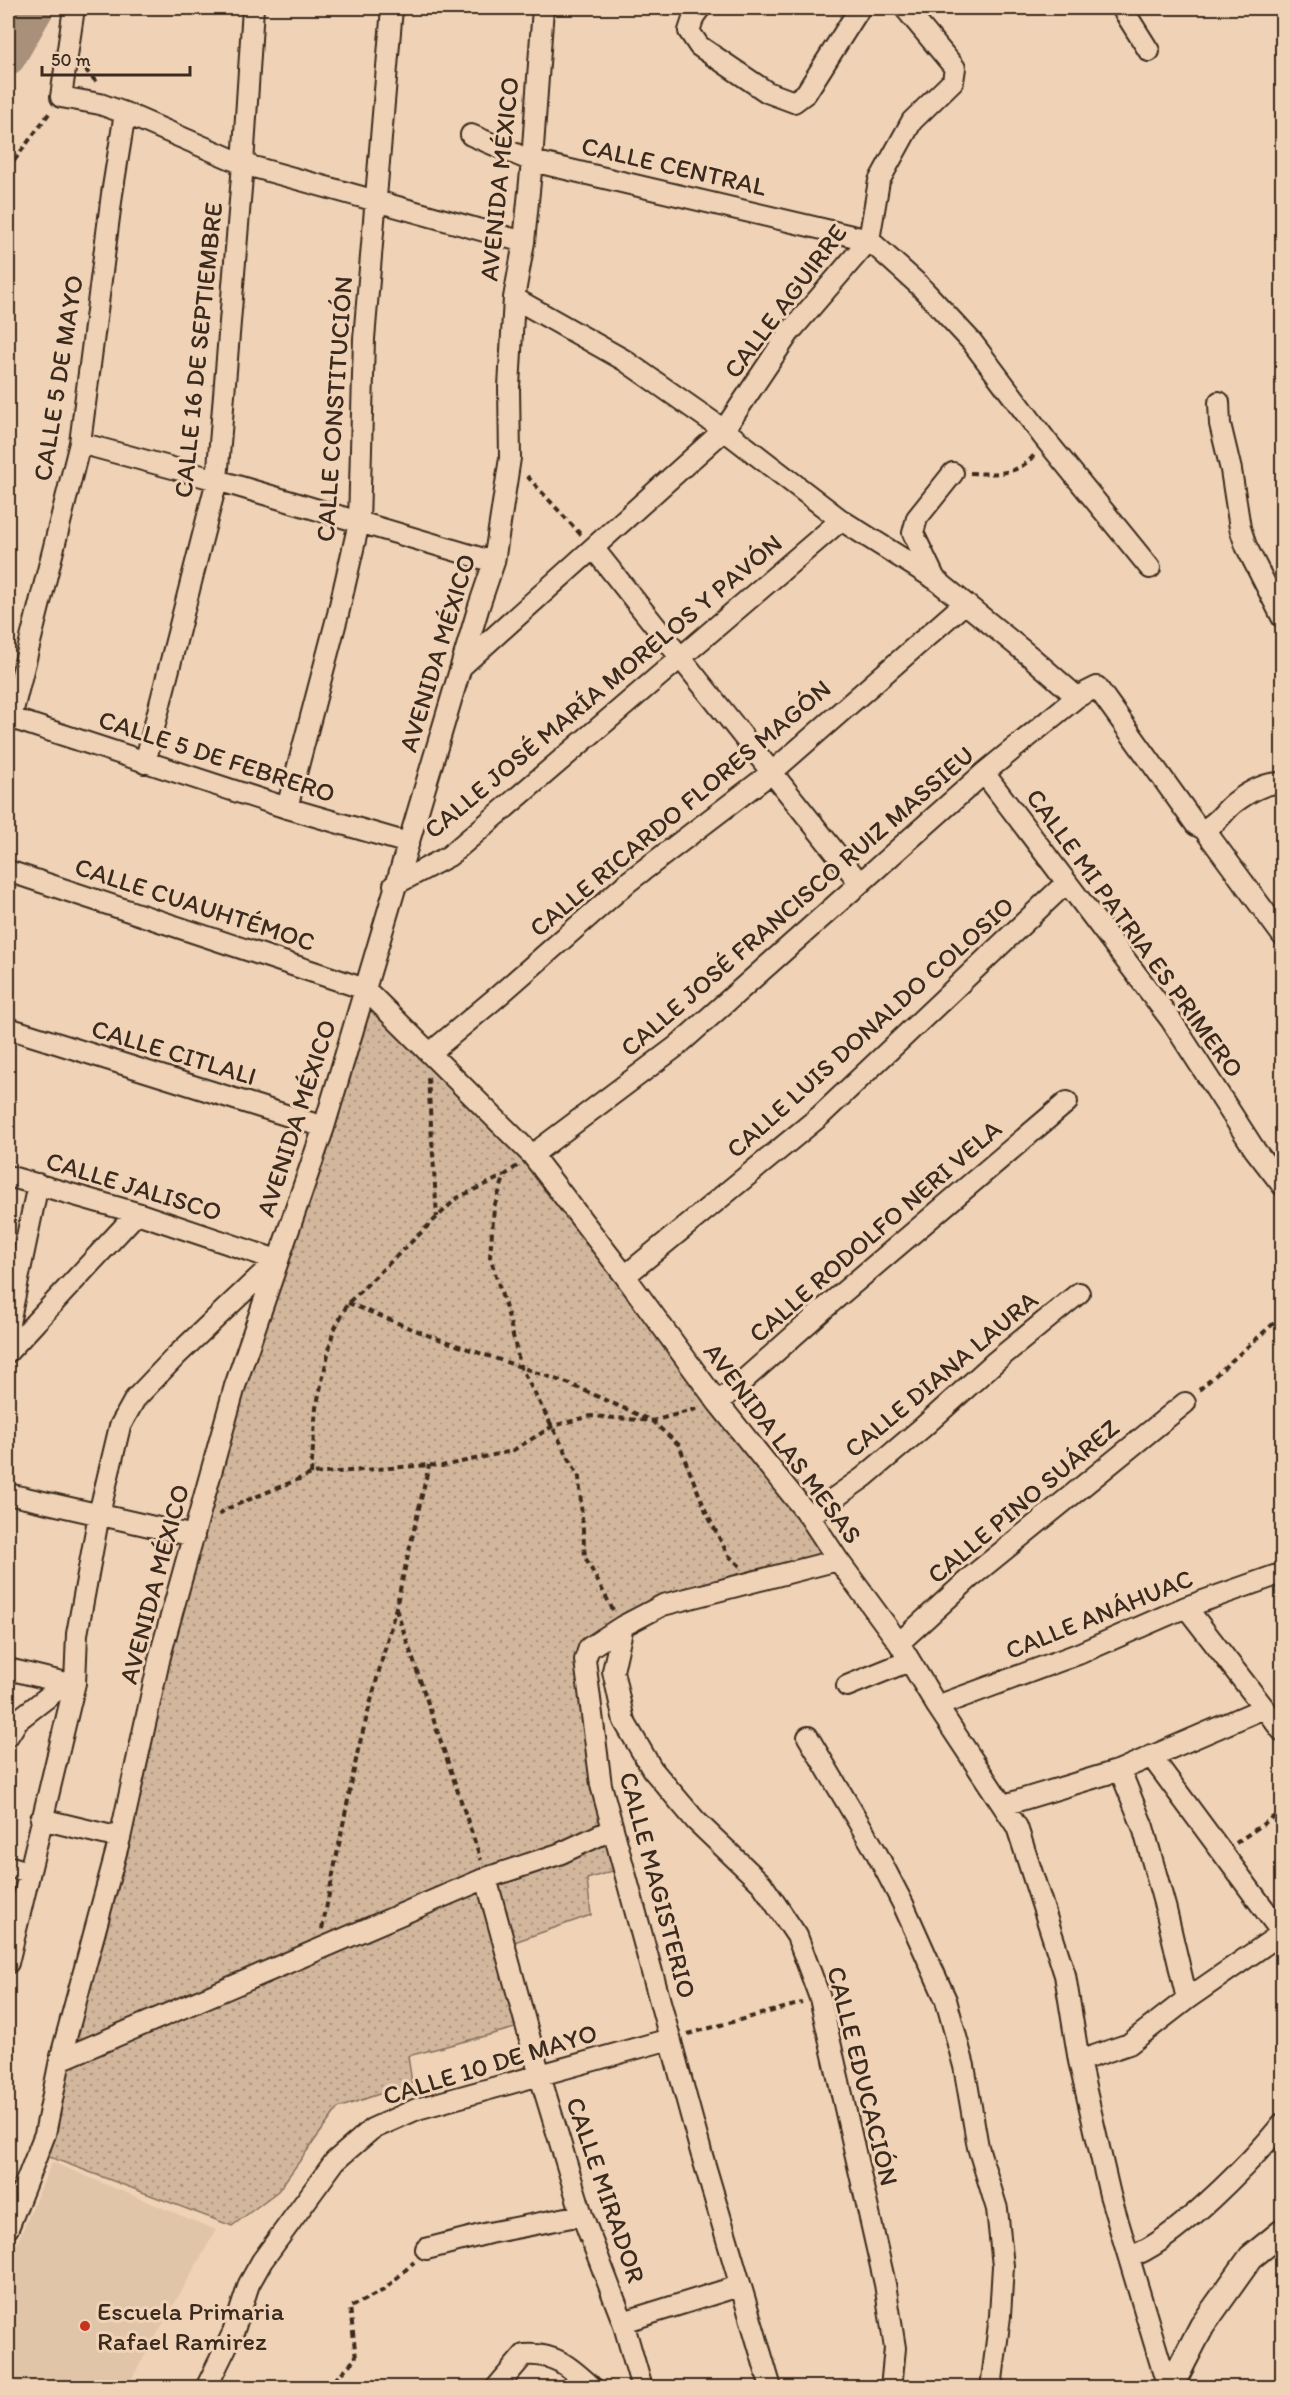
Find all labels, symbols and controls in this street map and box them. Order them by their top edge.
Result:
scale bar [42,39,190,77]
text: 50 m [51,49,91,71]
street label: AVENIDA MÉXICO [472,75,526,283]
street label: CALLE CENTRAL [578,129,770,203]
street label: CALLE 16 DE SEPTIEMBRE [167,201,229,499]
street label: CALLE AGUIRRE [717,217,853,385]
street label: CALLE 5 DE MAYO [26,273,90,483]
street label: CALLE CONSTITUCIÓN [309,275,359,543]
street label: CALLE JOSÉ MARÍA MORELOS Y PAVÓN [417,527,789,845]
street label: AVENIDA MÉXICO [392,550,482,756]
street label: CALLE RICARDO FLORES MAGÓN [523,672,837,944]
street label: CALLE 5 DE FEBRERO [95,703,339,809]
street label: CALLE JOSÉ FRANCISCO RUIZ MASSIEU [614,739,980,1063]
street label: CALLE MI PATRIA ES PRIMERO [1019,782,1251,1084]
street label: CALLE CUAUHTÉMOC [71,850,319,958]
street label: CALLE LUIS DONALDO COLOSIO [720,889,1020,1165]
street label: CALLE CITLALI [88,1012,260,1092]
street label: AVENIDA MÉXICO [249,1015,343,1221]
street label: CALLE RODOLFO NERI VELA [742,1112,1008,1349]
street label: CALLE JALISCO [42,1144,226,1228]
street label: CALLE DIANA LAURA [838,1283,1045,1464]
street label: AVENIDA LAS MESAS [697,1336,869,1550]
street label: CALLE PINO SUÁREZ [921,1411,1125,1590]
street label: AVENIDA MÉXICO [112,1481,196,1687]
street label: CALLE ANÁHUAC [1001,1562,1197,1666]
street label: CALLE MAGISTERIO [612,1768,704,2002]
street label: CALLE EDUCACIÓN [820,1963,906,2189]
street label: CALLE 10 DE MAYO [379,2016,601,2112]
street label: CALLE MIRADOR [559,2093,653,2287]
place label: Escuela Primaria Rafael Ramirez [97,2295,285,2357]
marker: Escuela Primaria Rafael Ramirez [78,2319,92,2333]

